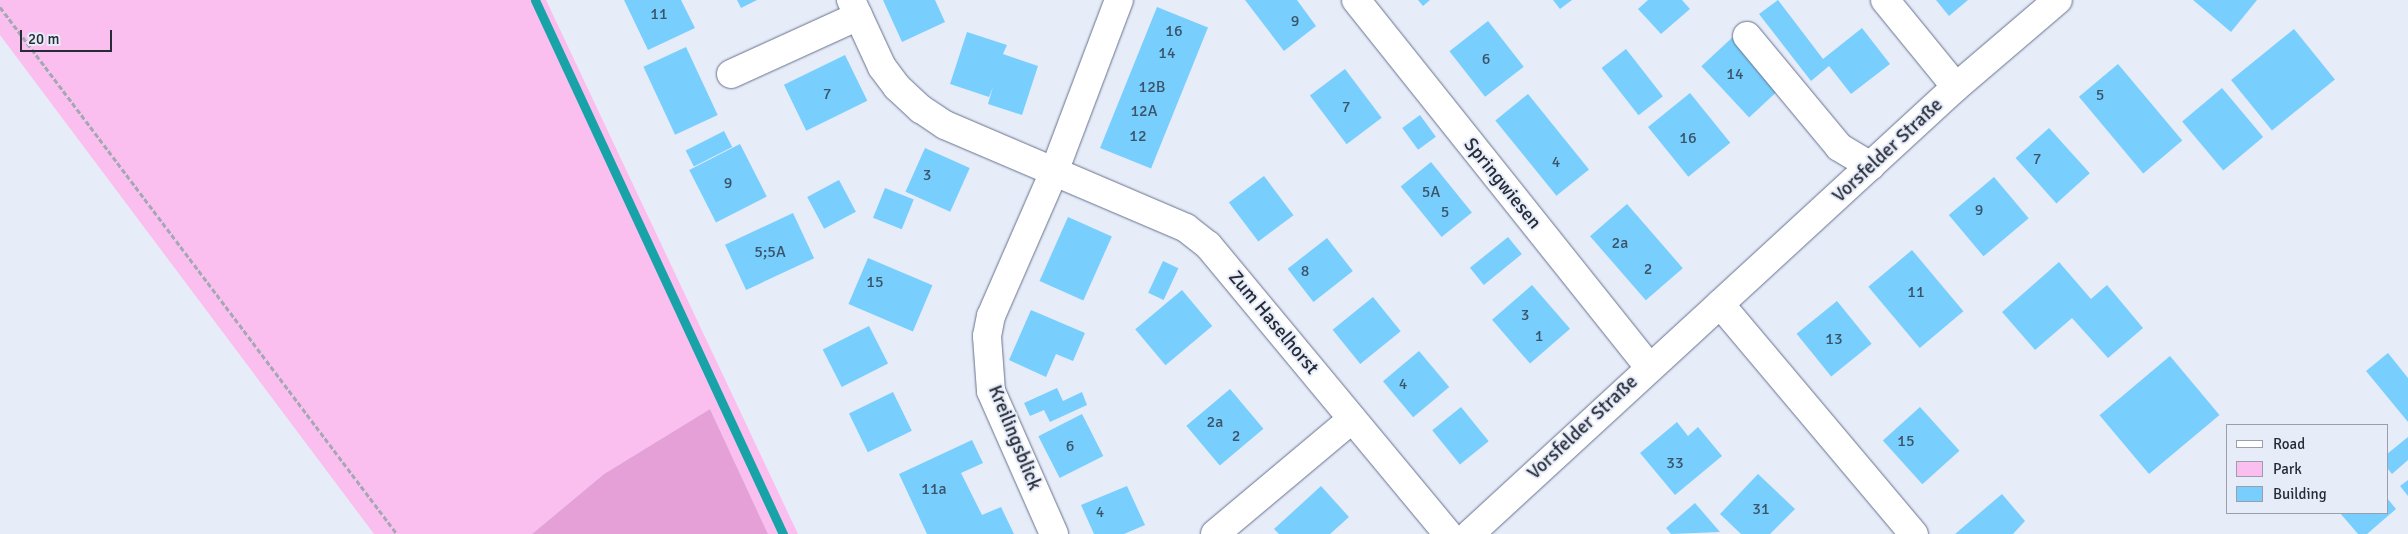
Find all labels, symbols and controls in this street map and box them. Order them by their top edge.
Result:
house number: 11 [650,4,668,24]
house number: 9 [1291,11,1299,31]
scale bar [22,20,115,52]
house number: 16 [1165,21,1183,41]
text: 20 m [28,30,59,48]
house number: 14 [1158,43,1176,63]
house number: 6 [1482,49,1490,69]
house number: 14 [1726,64,1744,84]
house number: 12B [1139,77,1165,97]
house number: 7 [823,84,831,104]
house number: 5 [2096,85,2104,105]
street label: Vorsfelder Straße [1828,94,1948,208]
house number: 7 [1342,97,1350,117]
house number: 12A [1130,101,1158,121]
house number: 12 [1129,126,1147,146]
house number: 16 [1679,128,1697,148]
street label: Springwiesen [1458,134,1546,234]
house number: 7 [2033,149,2041,169]
house number: 4 [1552,152,1560,172]
house number: 3 [923,165,931,185]
house number: 9 [724,173,732,193]
house number: 5A [1422,182,1440,202]
house number: 9 [1975,200,1983,220]
house number: 5 [1441,202,1449,222]
house number: 2a [1612,233,1628,253]
house number: 5;5A [754,242,786,262]
house number: 2 [1644,259,1652,279]
house number: 8 [1301,261,1309,281]
street label: Zum Haselhorst [1223,267,1323,379]
house number: 15 [866,272,884,292]
house number: 11 [1907,282,1925,302]
house number: 3 [1521,305,1529,325]
house number: 1 [1535,326,1543,346]
house number: 13 [1825,329,1843,349]
street label: Vorsfelder Straße [1523,371,1643,485]
house number: 4 [1399,374,1407,394]
street label: Kreilingsblick [983,382,1045,494]
house number: 2a [1207,412,1223,432]
legend [2226,424,2388,514]
house number: 2 [1232,426,1240,446]
house number: 15 [1897,431,1915,451]
text: Road [2273,435,2305,453]
house number: 6 [1066,436,1074,456]
house number: 33 [1666,453,1684,473]
text: Park [2273,460,2302,478]
house number: 11a [921,479,947,499]
text: Building [2273,485,2327,503]
house number: 31 [1752,499,1770,519]
house number: 4 [1096,502,1104,522]

